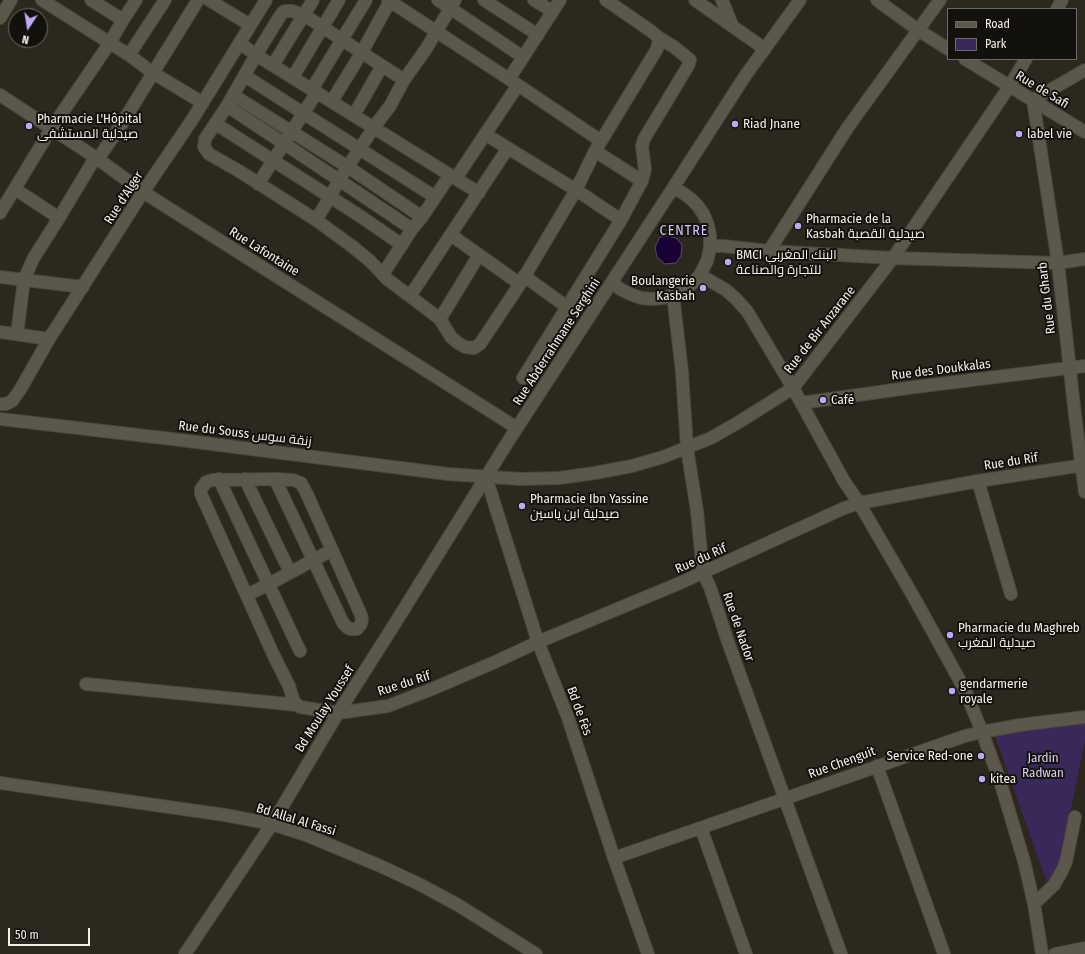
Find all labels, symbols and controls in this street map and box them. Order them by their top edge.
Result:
north arrow [8,8,48,48]
legend [947,8,1077,60]
text: Road [985,17,1010,31]
text: N [21,32,30,46]
text: Park [985,37,1006,51]
street label: Rue de Safi [1013,68,1071,112]
place label: Pharmacie L'Hôpital صيدلية المستشفى [37,111,142,142]
place label: Riad Jnane [743,116,800,132]
marker: Riad Jnane [730,119,740,129]
marker: Pharmacie L'Hôpital صيدلية المستشفى [24,121,34,131]
place label: label vie [1027,126,1072,142]
marker: label vie [1014,129,1024,139]
street label: Rue d'Alger [101,169,147,227]
place label: Pharmacie de la Kasbah صيدلية القصبة [806,211,925,242]
marker: Pharmacie de la Kasbah صيدلية القصبة [793,221,803,231]
district label: CENTRE [660,223,708,239]
street label: Rue Lafontaine [226,224,302,280]
place label: BMCI البنك المغربي للتجارة والصناعة [736,247,837,278]
marker: BMCI البنك المغربي للتجارة والصناعة [723,257,733,267]
street label: Rue du Gharb [1035,261,1059,335]
place label: Boulangerie Kasbah [631,273,695,304]
street label: Rue Abderrahmane Serghini [510,275,604,409]
marker: Boulangerie Kasbah [698,283,708,293]
street label: Rue de Bir Anzarane [781,283,859,377]
street label: Rue des Doukkalas [890,356,992,384]
place label: Café [831,392,854,408]
marker: Café [818,395,828,405]
street label: Rue du Souss زنقة سوس [178,418,312,450]
street label: Rue du Rif [983,450,1039,474]
place label: Pharmacie Ibn Yassine صيدلية ابن ياسين [530,491,648,522]
marker: Pharmacie Ibn Yassine صيدلية ابن ياسين [517,501,527,511]
street label: Rue du Rif [673,541,729,577]
street label: Rue de Nador [719,590,757,664]
place label: Pharmacie du Maghreb صيدلية المغرب [958,620,1080,651]
marker: Pharmacie du Maghreb صيدلية المغرب [945,630,955,640]
street label: Bd Moulay Youssef [292,663,358,755]
street label: Rue du Rif [376,668,432,700]
place label: gendarmerie royale [960,676,1028,707]
street label: Bd de Fès [563,684,595,738]
marker: gendarmerie royale [947,686,957,696]
street label: Rue Chenguit [806,744,878,782]
place label: Service Red-one [887,748,973,764]
park label: Jardin Radwan [1022,750,1064,781]
marker: Service Red-one [976,751,986,761]
place label: kitea [990,771,1016,787]
marker: kitea [977,774,987,784]
street label: Bd Allal Al Fassi [254,801,338,839]
scale bar [10,920,92,946]
text: 50 m [15,928,39,942]

